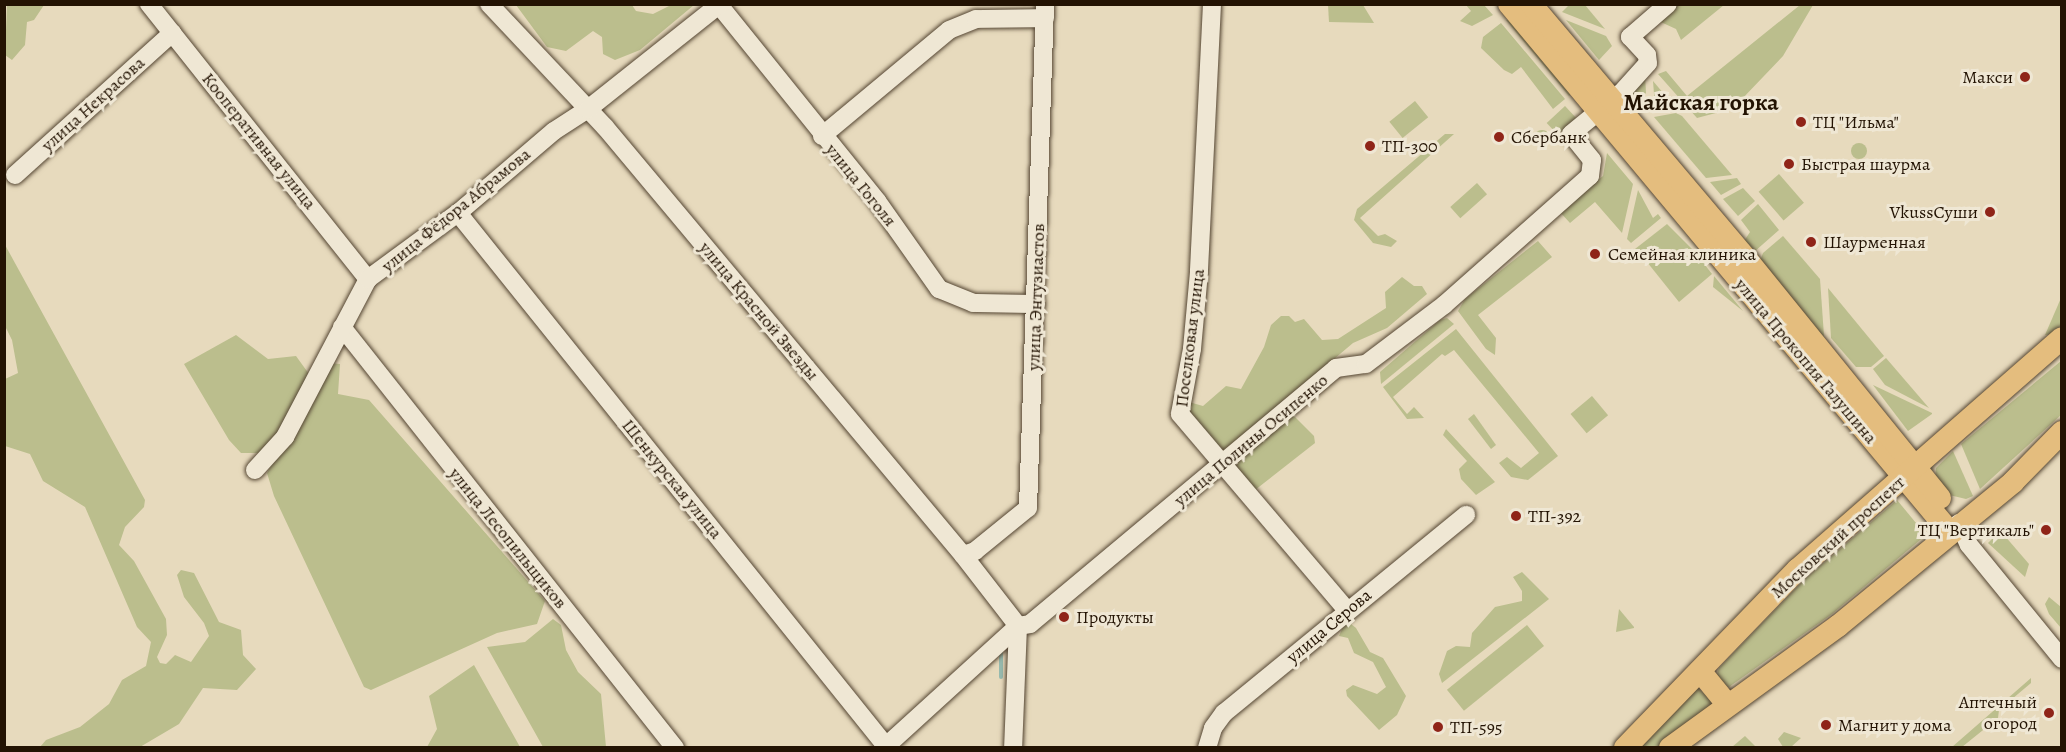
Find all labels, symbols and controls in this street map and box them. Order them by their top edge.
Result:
street label: улица Некрасова [37,52,149,156]
place label: Макси [1962,66,2013,88]
street label: Кооперативная улица [197,68,321,214]
marker: Макси [2018,70,2032,84]
district label: Майская горка [1623,89,1779,117]
place label: ТЦ "Ильма" [1813,111,1899,133]
marker: ТЦ "Ильма" [1794,115,1808,129]
place label: Сбербанк [1511,126,1587,148]
marker: Сбербанк [1492,130,1506,144]
place label: ТП-300 [1382,135,1438,157]
street label: улица Гоголя [821,139,901,231]
marker: ТП-300 [1363,139,1377,153]
street label: улица Фёдора Абрамова [377,143,535,277]
place label: Быстрая шаурма [1801,153,1930,175]
marker: Быстрая шаурма [1782,157,1796,171]
place label: VkussСуши [1890,201,1978,223]
marker: VkussСуши [1983,205,1997,219]
street label: улица Энтузиастов [1023,223,1049,371]
place label: Шаурменная [1823,231,1926,253]
marker: Шаурменная [1804,235,1818,249]
street label: улица Красной Звезды [695,237,823,385]
place label: Семейная клиника [1608,243,1756,265]
marker: Семейная клиника [1586,245,1604,263]
street label: Поселковая улица [1171,268,1209,408]
street label: улица Прокопия Галушина [1730,274,1882,448]
street label: улица Полины Осипенко [1170,369,1332,511]
street label: Шенкурская улица [617,415,727,543]
street label: улица Лесопильщиков [444,463,572,613]
street label: Московский проспект [1767,471,1909,603]
place label: ТП-392 [1528,505,1581,527]
marker: ТП-392 [1509,509,1523,523]
place label: ТЦ "Вертикаль" [1917,519,2034,541]
marker: ТЦ "Вертикаль" [2039,523,2053,537]
street label: улица Серова [1282,584,1376,668]
place label: Продукты [1076,606,1154,628]
marker: Продукты [1057,610,1071,624]
place label: Аптечный огород [1959,692,2037,734]
marker: Аптечный огород [2042,706,2056,720]
place label: Магнит у дома [1838,714,1951,736]
place label: ТП-595 [1450,716,1503,738]
marker: Магнит у дома [1819,718,1833,732]
marker: ТП-595 [1431,720,1445,734]

